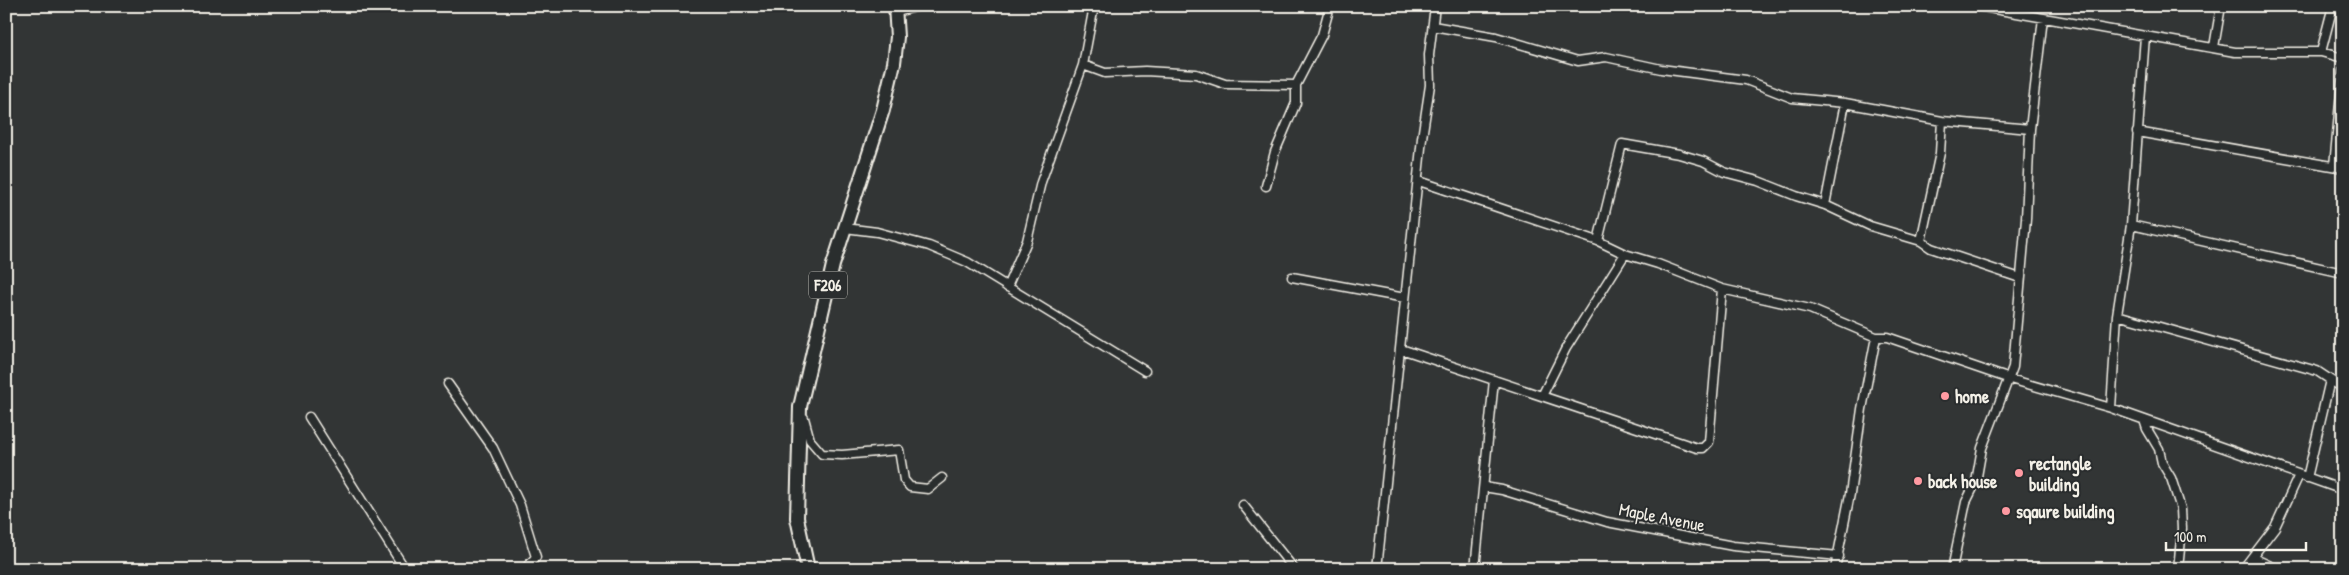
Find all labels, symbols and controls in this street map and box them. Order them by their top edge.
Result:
road number: F206 [809,272,847,298]
place label: home [1955,384,1990,409]
marker: home [1939,390,1951,402]
place label: rectangle building [2029,451,2092,498]
marker: rectangle building [2013,467,2025,479]
place label: back house [1928,469,1998,494]
marker: back house [1912,475,1924,487]
street label: Maple Avenue [1617,496,1707,538]
place label: sqaure building [2016,499,2114,525]
marker: sqaure building [2000,505,2012,517]
scale bar [2166,520,2306,552]
text: 100 m [2174,526,2207,547]

